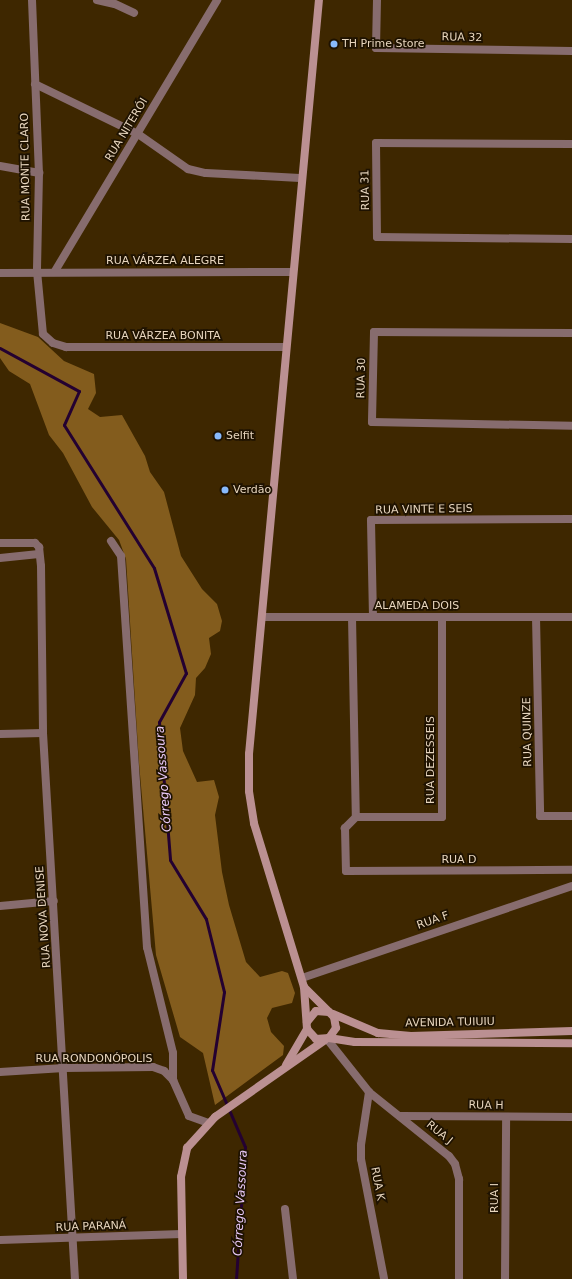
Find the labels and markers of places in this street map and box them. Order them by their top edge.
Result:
place label: TH Prime Store [342,37,425,51]
marker: TH Prime Store [329,39,339,49]
place label: Selfit [226,429,254,443]
marker: Selfit [213,431,223,441]
place label: Verdão [233,483,271,497]
marker: Verdão [220,485,230,495]

